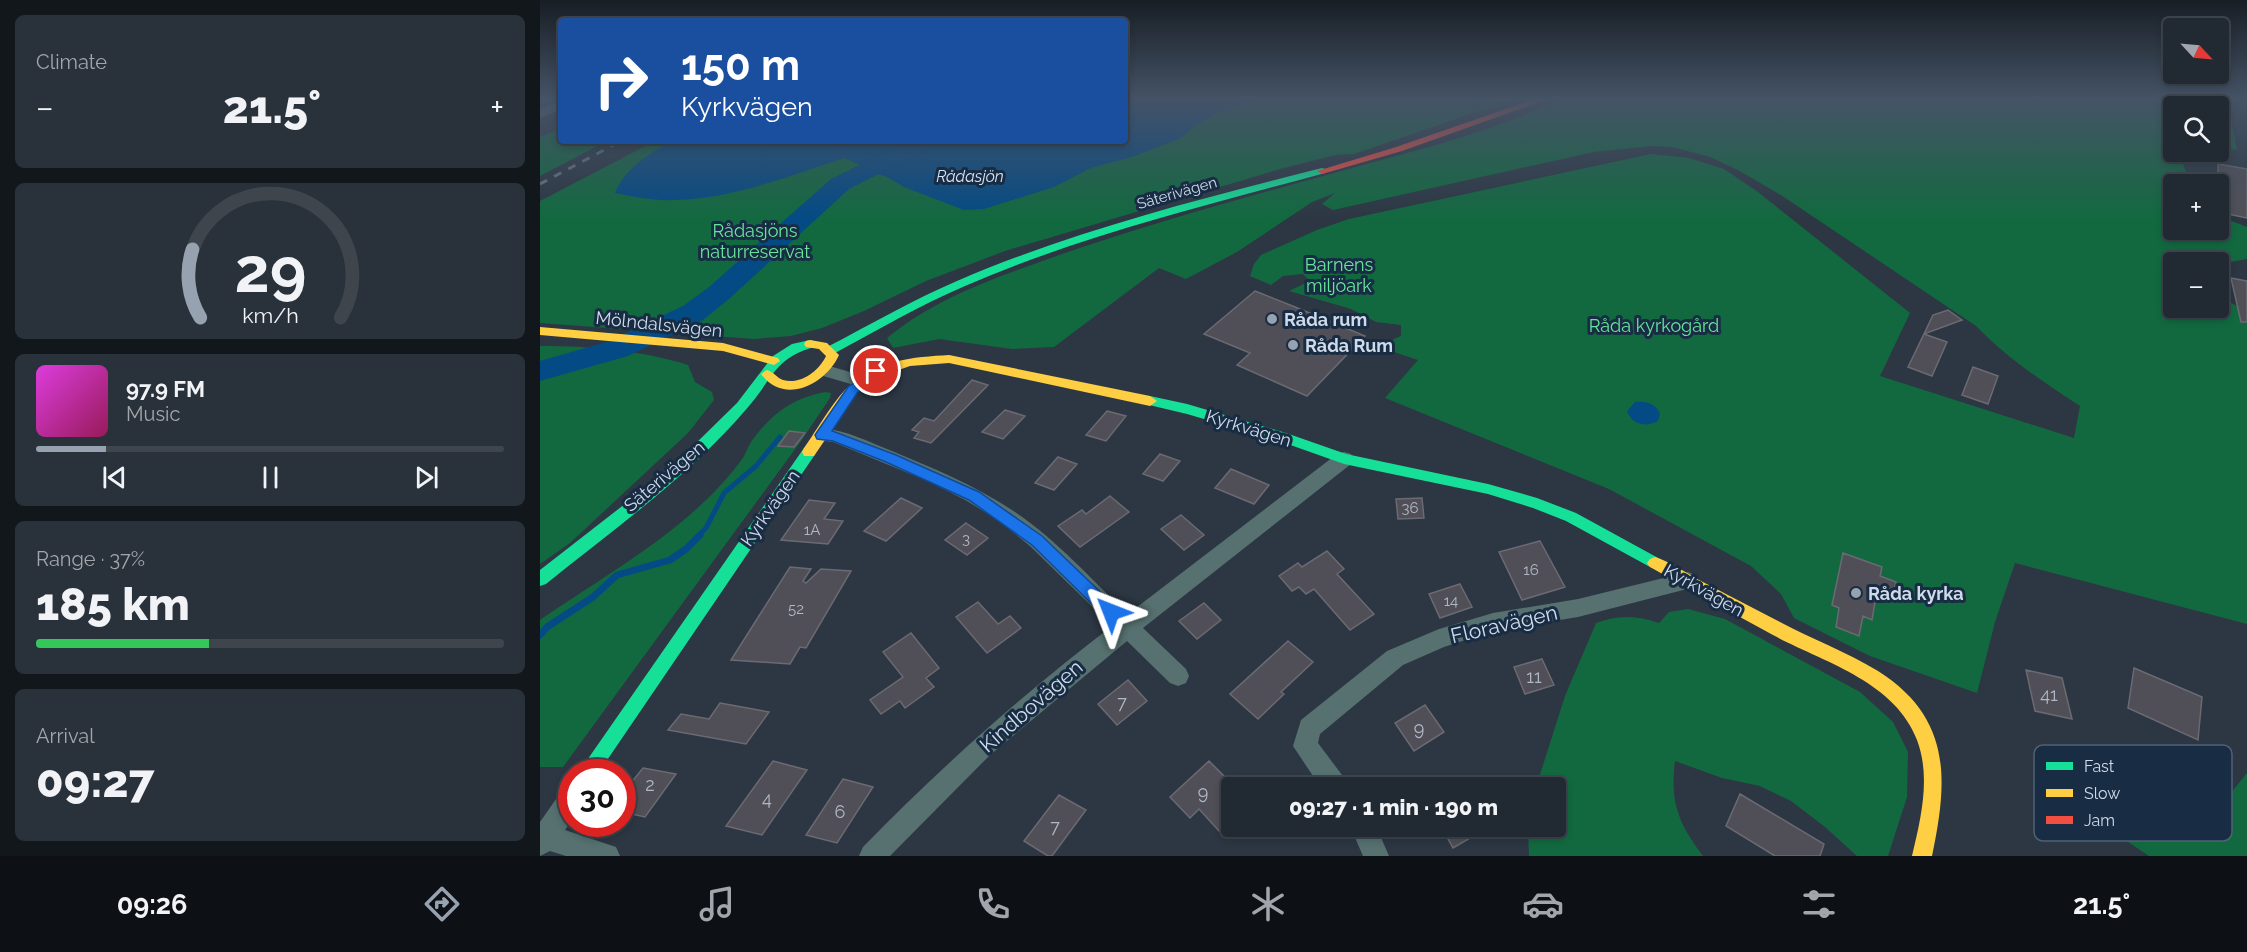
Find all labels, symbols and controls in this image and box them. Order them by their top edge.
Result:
north arrow [2163,18,2229,84]
map controls [2163,18,2229,318]
text: 150 m [681,41,800,90]
icon: right [582,42,660,120]
text: Climate [36,50,107,74]
text: 21.5° [223,81,321,134]
text: − [36,88,54,127]
text: + [490,88,504,127]
text: Kyrkvägen [681,91,813,122]
button: search [2163,96,2229,162]
water label: Rådasjön [936,167,1004,186]
street label: Säterivägen [1135,173,1219,213]
button: + [2163,174,2229,240]
park label: Rådasjöns naturreservat [700,220,810,262]
text: 29 [234,233,306,307]
button: − [2163,252,2229,318]
park label: Barnens miljöark [1305,254,1373,296]
text: km/h [242,303,298,328]
street label: Mölndalsvägen [595,307,723,341]
place label: Råda rum [1284,309,1367,330]
marker: Råda rum [1265,312,1279,326]
park label: Råda kyrkogård [1589,315,1719,336]
place label: Råda Rum [1305,335,1393,356]
marker: Råda Rum [1286,338,1300,352]
pin [850,345,901,396]
icon: arrive [859,354,892,387]
text: 97.9 FM [126,376,205,402]
text: Music [126,402,180,426]
street label: Kyrkvägen [1204,405,1294,451]
street label: Säterivägen [619,436,709,516]
icon: previous [98,461,131,494]
icon: pause [254,461,287,494]
icon: next [410,461,443,494]
street label: Kyrkvägen [736,466,804,550]
house number: 36 [1401,499,1419,517]
house number: 1A [804,521,820,539]
house number: 3 [962,530,970,548]
text: Range · 37% [36,547,145,571]
street label: Kyrkvägen [1660,560,1748,620]
house number: 16 [1523,561,1539,579]
text: 185 km [36,578,190,631]
position arrow [1079,580,1143,644]
place label: Råda kyrka [1868,583,1964,604]
marker: Råda kyrka [1849,586,1863,600]
house number: 14 [1444,592,1458,610]
house number: 52 [788,600,804,618]
street label: Floravägen [1448,600,1560,648]
street label: Kindbovägen [974,654,1088,758]
house number: 11 [1526,666,1542,687]
house number: 41 [2040,684,2058,705]
house number: 7 [1117,692,1127,713]
house number: 9 [1414,718,1424,739]
text: Arrival [36,724,95,748]
legend [2034,745,2232,841]
text: 09:27 [36,755,155,808]
text: Fast [2084,757,2115,776]
speed limit sign: 30 [558,759,636,837]
house number: 2 [645,774,655,795]
house number: 9 [1198,782,1208,803]
text: Slow [2084,784,2120,803]
house number: 4 [762,788,772,809]
text: 09:27 · 1 min · 190 m [1289,794,1498,820]
house number: 6 [835,801,846,822]
text: Jam [2084,811,2115,830]
house number: 7 [1050,816,1060,837]
icon: directions [421,883,463,925]
icon: music [696,883,738,925]
icon: phone [972,883,1014,925]
icon: climate [1247,883,1289,925]
icon: car [1522,883,1564,925]
icon: filters [1798,883,1840,925]
text: 09:26 [117,889,187,920]
text: 21.5° [2073,889,2130,920]

